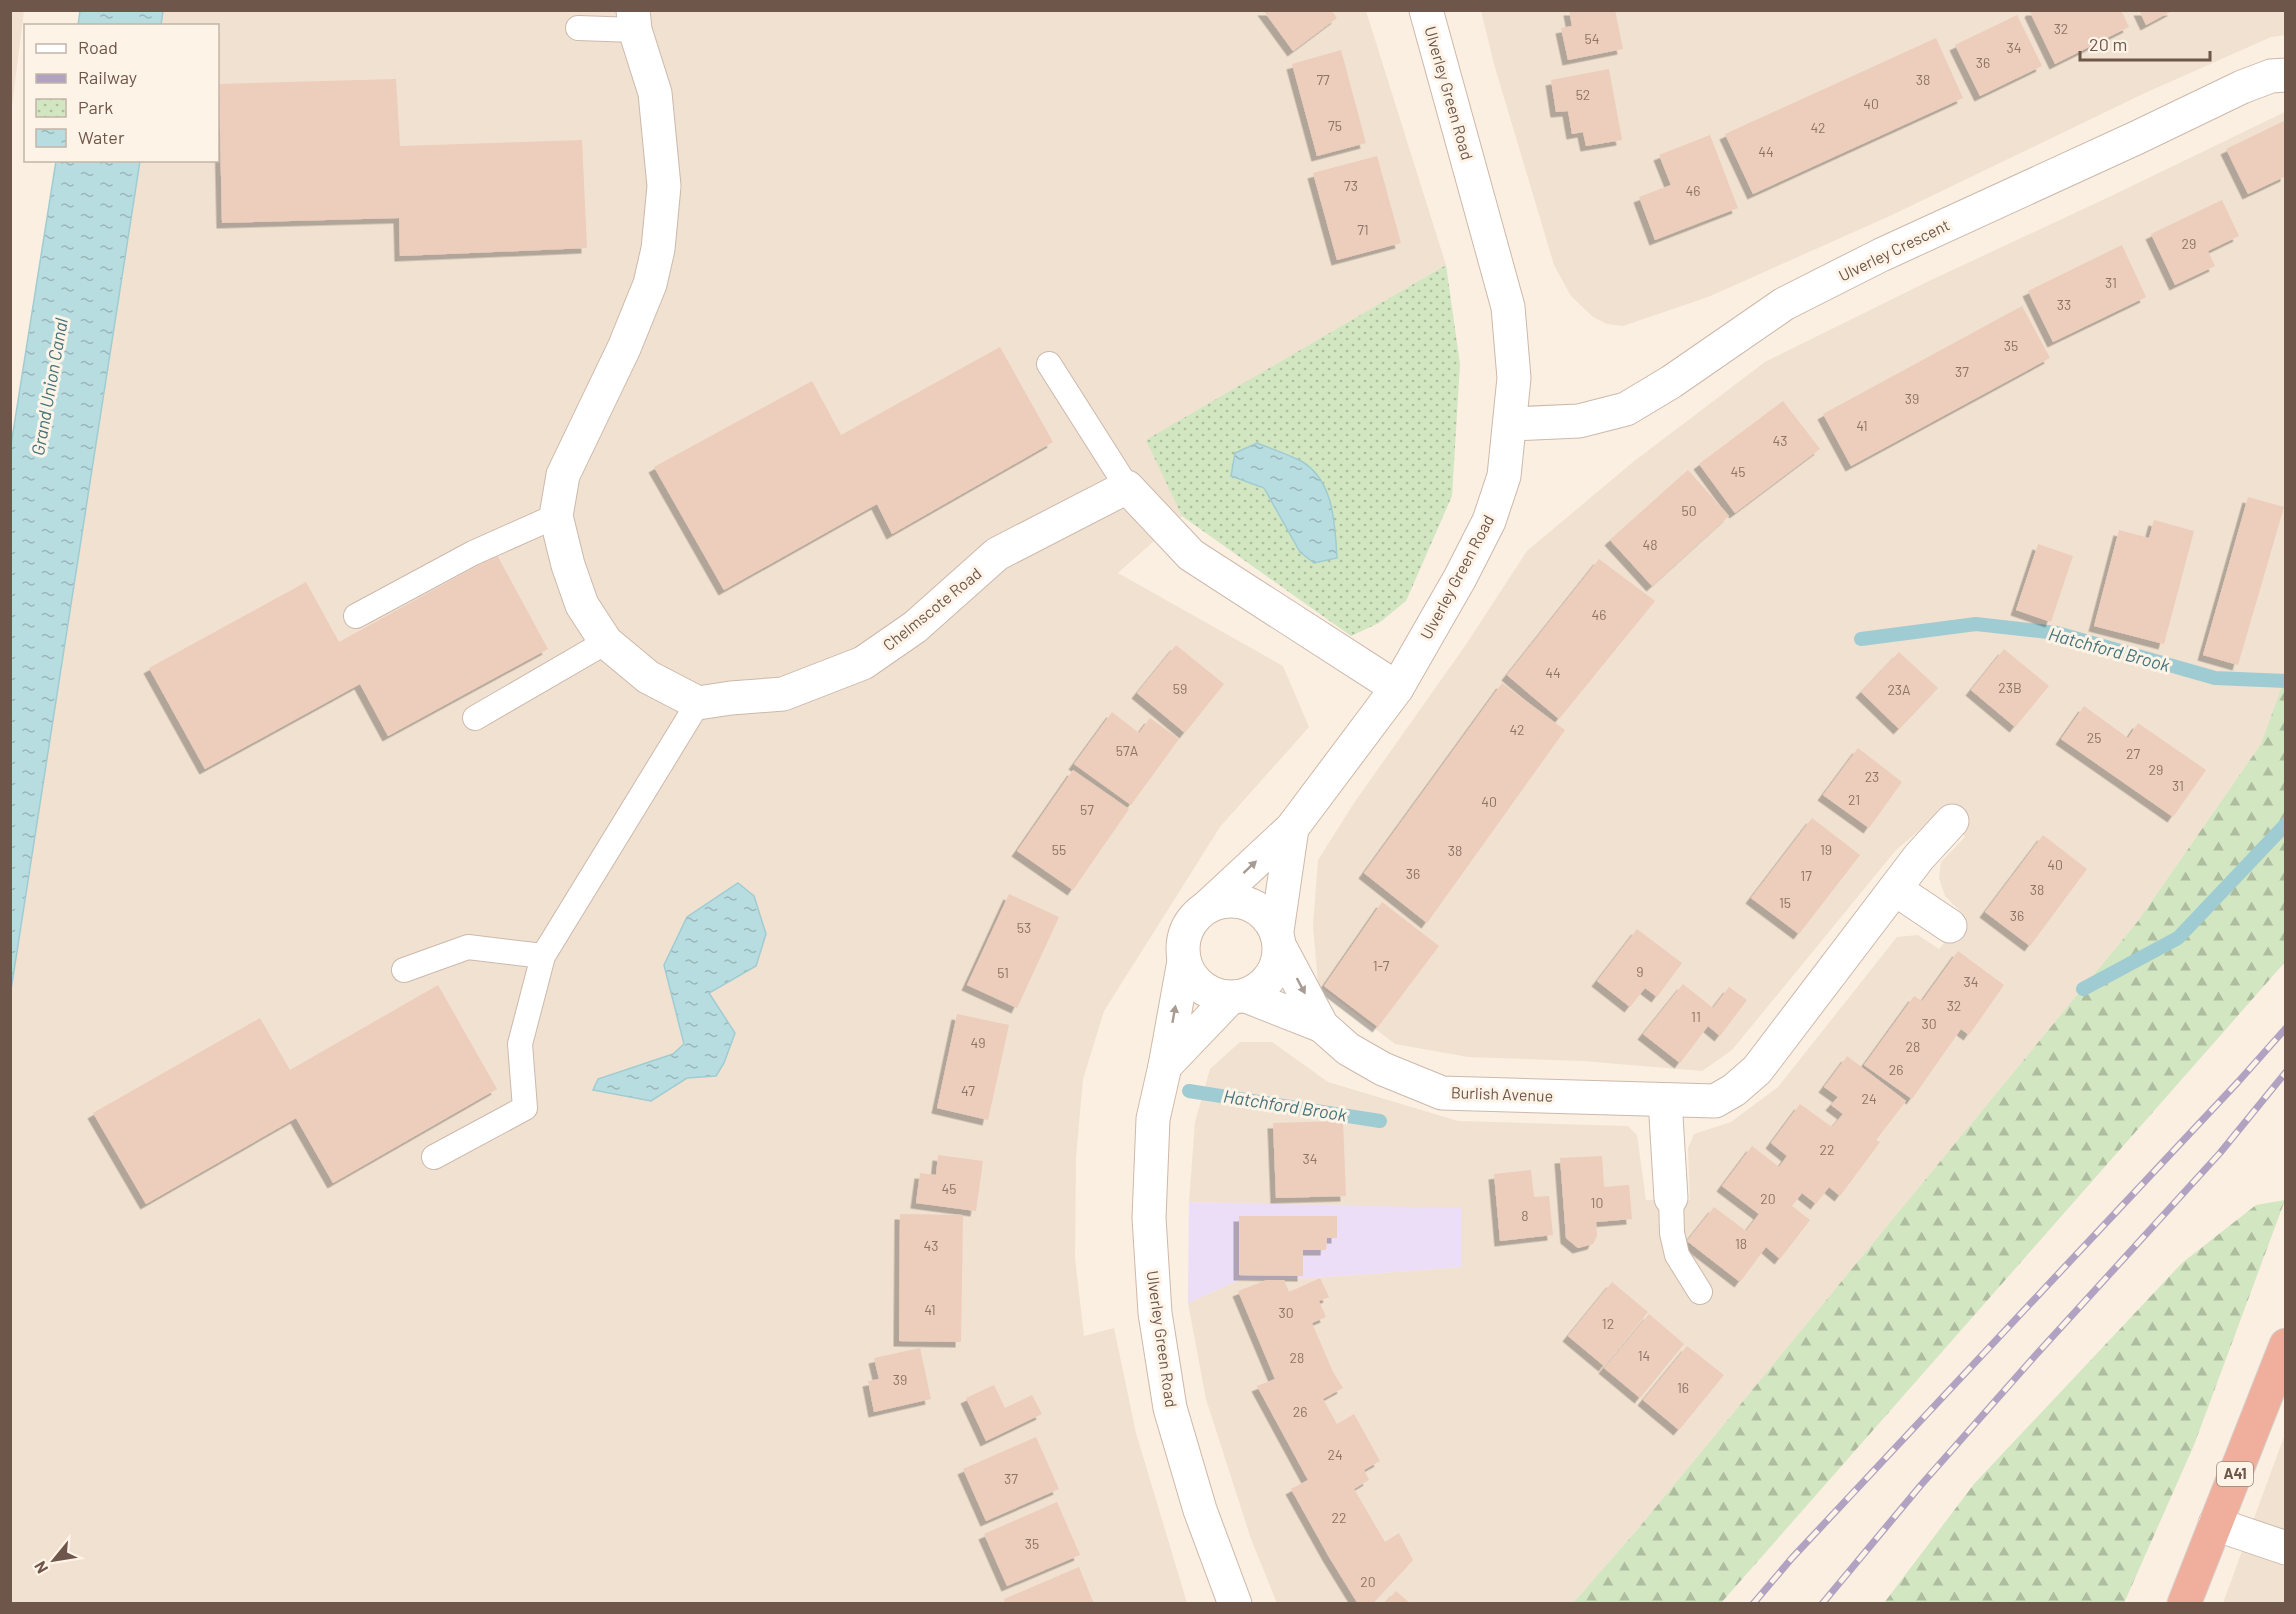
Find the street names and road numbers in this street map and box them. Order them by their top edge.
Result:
street label: Ulverley Green Road [1421,24,1478,162]
street label: Ulverley Crescent [1835,214,1952,285]
street label: Ulverley Green Road [1416,511,1497,642]
street label: Chelmscote Road [879,563,985,654]
street label: Burlish Avenue [1451,1082,1553,1105]
street label: Ulverley Green Road [1143,1269,1182,1409]
road number: A41 [2217,1462,2253,1486]

